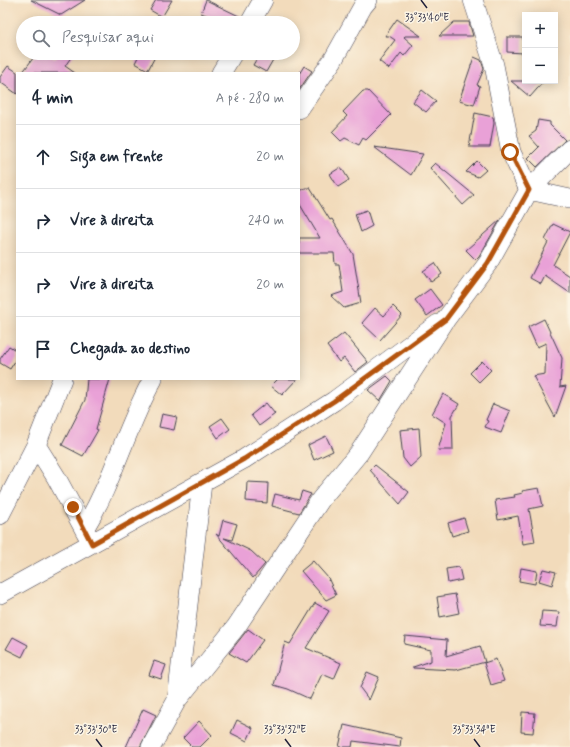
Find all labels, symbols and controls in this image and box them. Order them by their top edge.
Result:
text: 33°33'40"E [405,11,449,25]
map controls [522,12,558,84]
button: + [522,12,558,48]
search box [16,16,300,60]
icon: search [30,27,52,49]
text: Pesquisar aqui [62,28,154,48]
button: − [522,48,558,84]
text: 4 min [32,87,73,109]
text: A pé · 280 m [216,90,284,107]
route start [501,143,519,161]
icon: ahead [32,146,54,168]
text: Siga em frente [70,147,163,167]
text: 20 m [256,148,284,165]
icon: right [32,210,54,232]
text: Vire à direita [70,211,154,231]
text: 240 m [248,212,284,229]
icon: right [32,274,54,296]
text: Vire à direita [70,275,154,295]
text: 20 m [256,276,284,293]
icon: arrive [32,338,54,360]
text: Chegada ao destino [70,339,190,359]
route end [64,498,82,516]
text: 33°33'30"E [75,723,118,737]
text: 33°33'32"E [264,723,306,737]
text: 33°33'34"E [452,723,496,737]

